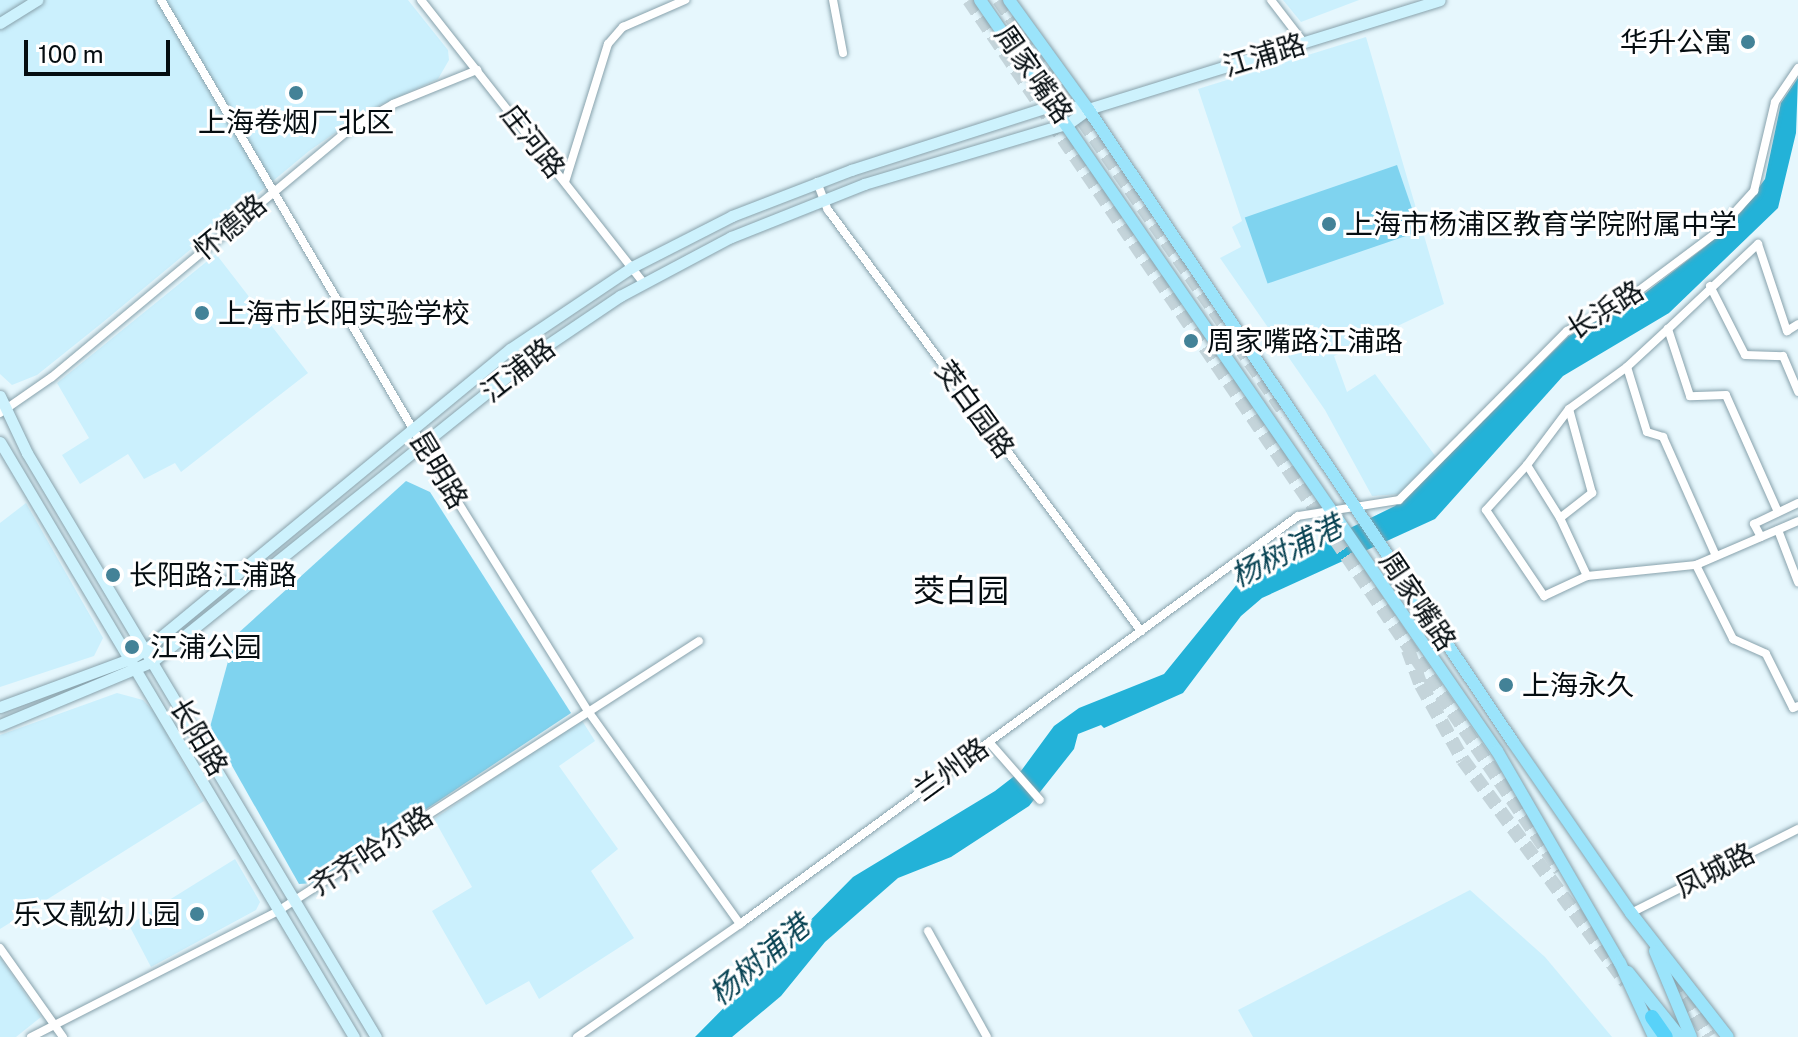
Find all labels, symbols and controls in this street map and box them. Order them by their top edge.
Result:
street label: 周家嘴路 [988,18,1080,130]
scale bar [28,24,174,74]
place label: 华升公寓 [1620,25,1732,59]
street label: 江浦路 [1219,27,1309,83]
marker: 华升公寓 [1739,33,1757,51]
text: 100 m [38,40,104,68]
marker: 上海卷烟厂北区 [287,84,305,102]
street label: 庄河路 [494,98,572,184]
place label: 上海卷烟厂北区 [198,105,394,139]
street label: 怀德路 [187,187,273,267]
place label: 上海市杨浦区教育学院附属中学 [1345,207,1737,241]
marker: 上海市杨浦区教育学院附属中学 [1320,215,1338,233]
street label: 长浜路 [1560,273,1650,347]
place label: 上海市长阳实验学校 [218,296,470,330]
marker: 上海市长阳实验学校 [193,304,211,322]
place label: 周家嘴路江浦路 [1207,324,1403,358]
street label: 江浦路 [475,331,561,409]
marker: 周家嘴路江浦路 [1182,332,1200,350]
street label: 茭白园路 [928,354,1022,464]
street label: 昆明路 [403,425,475,515]
water label: 杨树浦港 [1224,508,1348,594]
street label: 周家嘴路 [1373,545,1463,657]
place label: 长阳路江浦路 [129,558,297,592]
marker: 长阳路江浦路 [104,566,122,584]
district label: 茭白园 [913,572,1009,610]
place label: 江浦公园 [150,630,262,664]
marker: 江浦公园 [121,636,143,658]
place label: 上海永久 [1522,668,1634,702]
marker: 上海永久 [1497,676,1515,694]
street label: 长阳路 [163,692,235,782]
street label: 兰州路 [907,731,995,807]
street label: 齐齐哈尔路 [303,799,439,903]
street label: 凤城路 [1670,836,1760,904]
place label: 乐又靓幼儿园 [13,897,181,931]
marker: 乐又靓幼儿园 [188,905,206,923]
water label: 杨树浦港 [701,908,817,1012]

